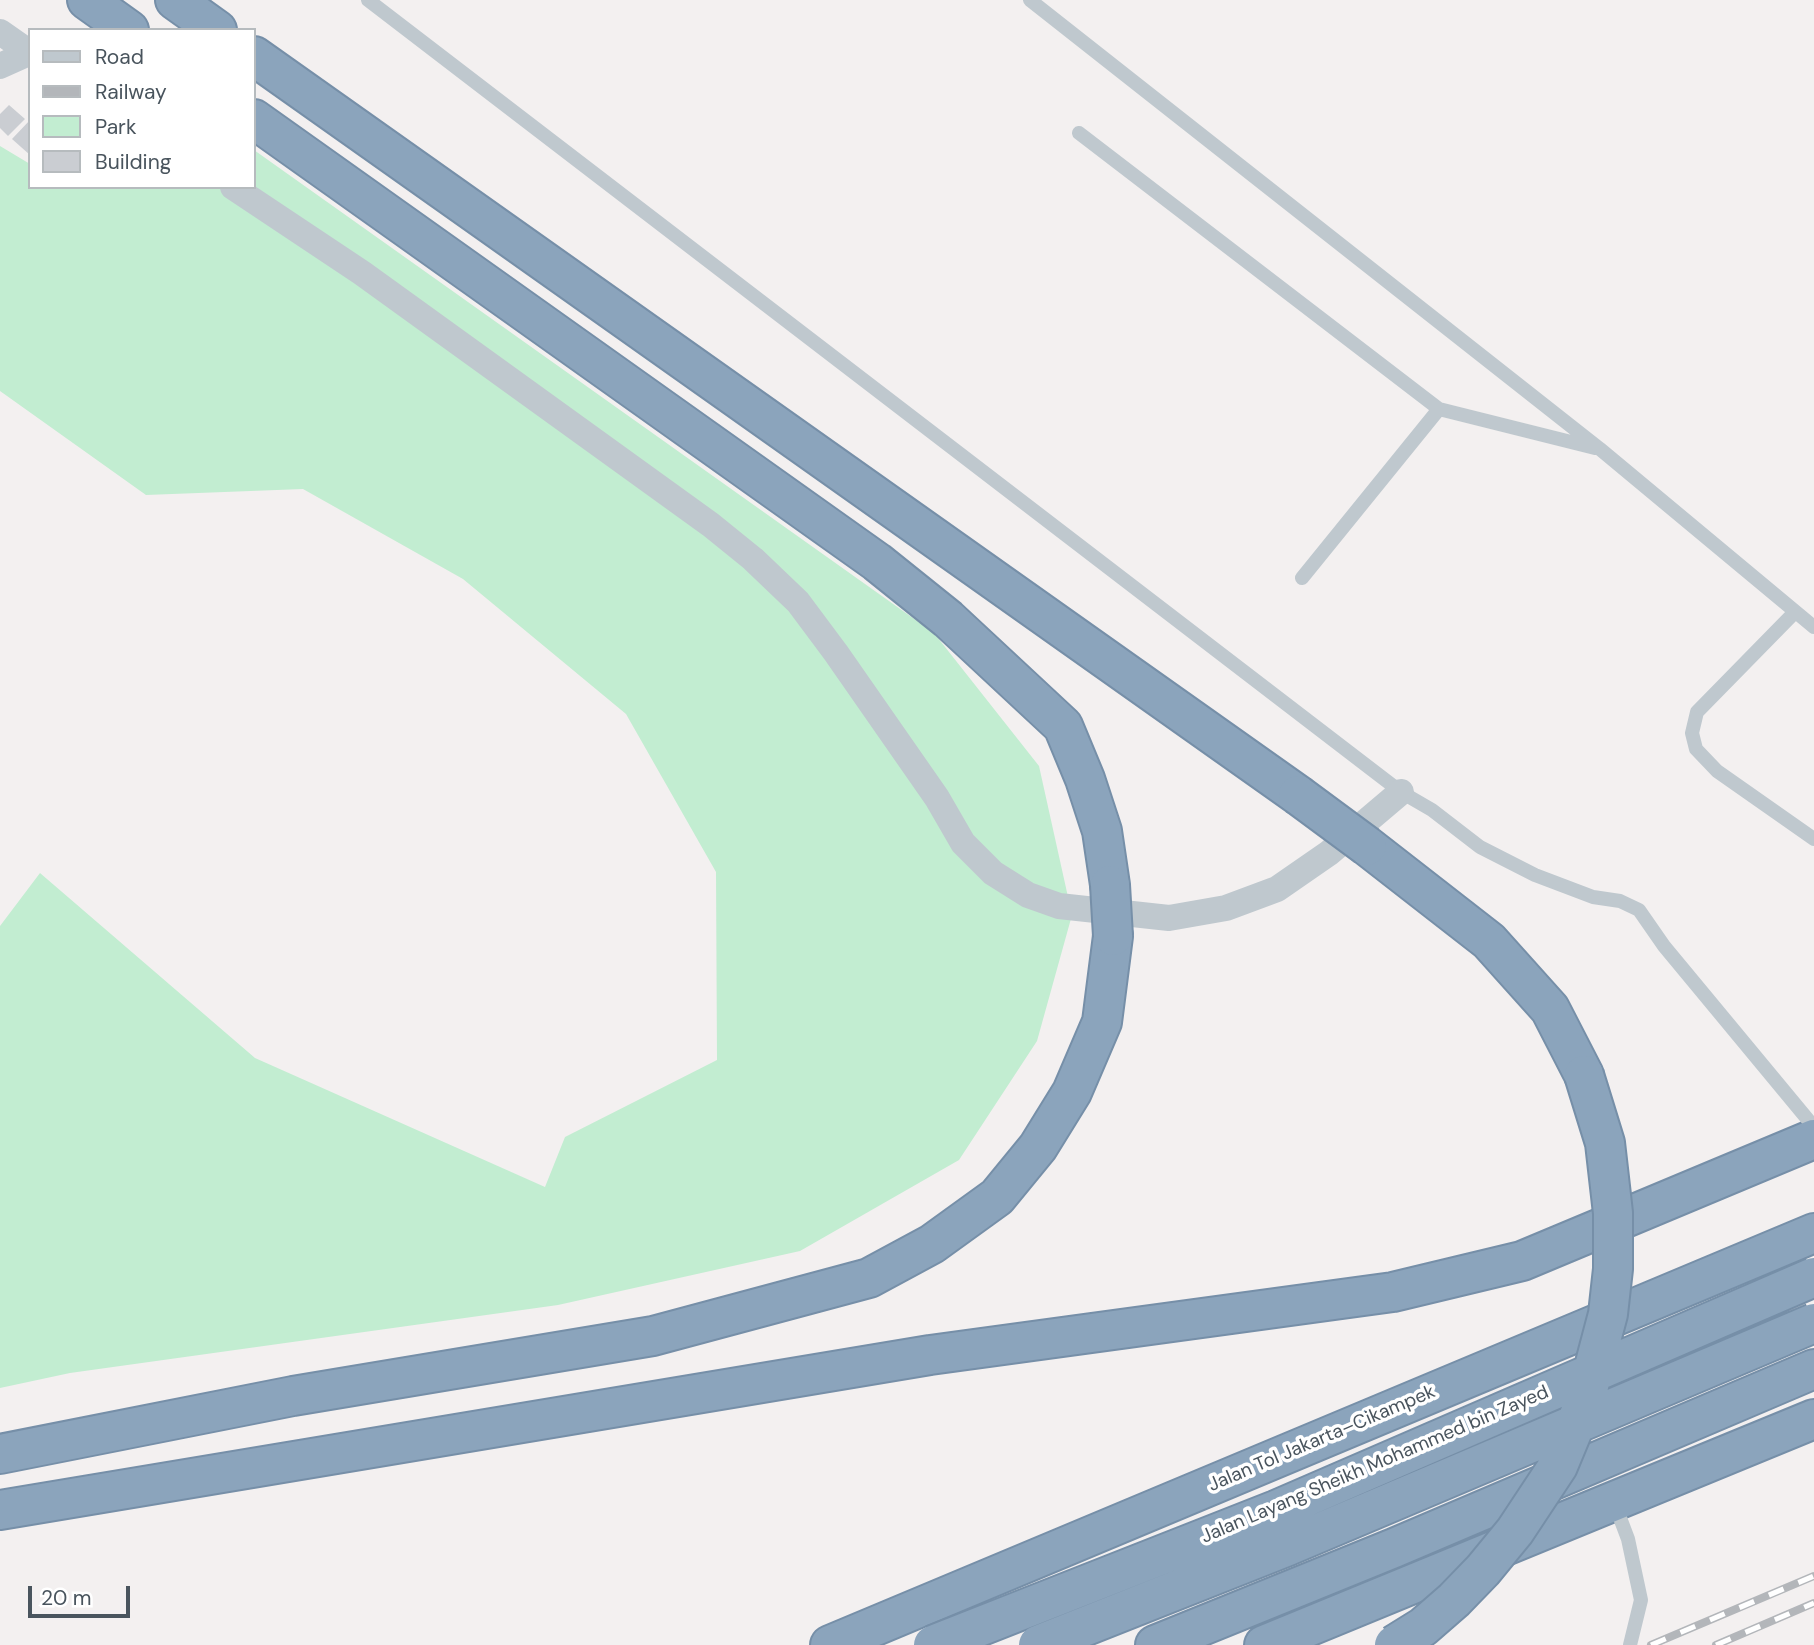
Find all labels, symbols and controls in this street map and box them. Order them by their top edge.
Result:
legend [28,28,256,189]
text: Road [95,43,144,71]
text: Railway [95,78,167,106]
text: Park [95,113,136,141]
text: Building [95,148,171,176]
street label: Jalan Layang Sheikh Mohammed bin Zayed [1198,1381,1552,1549]
street label: Jalan Tol Jakarta–Cikampek [1205,1381,1439,1497]
scale bar [32,1572,133,1616]
text: 20 m [41,1584,92,1612]

